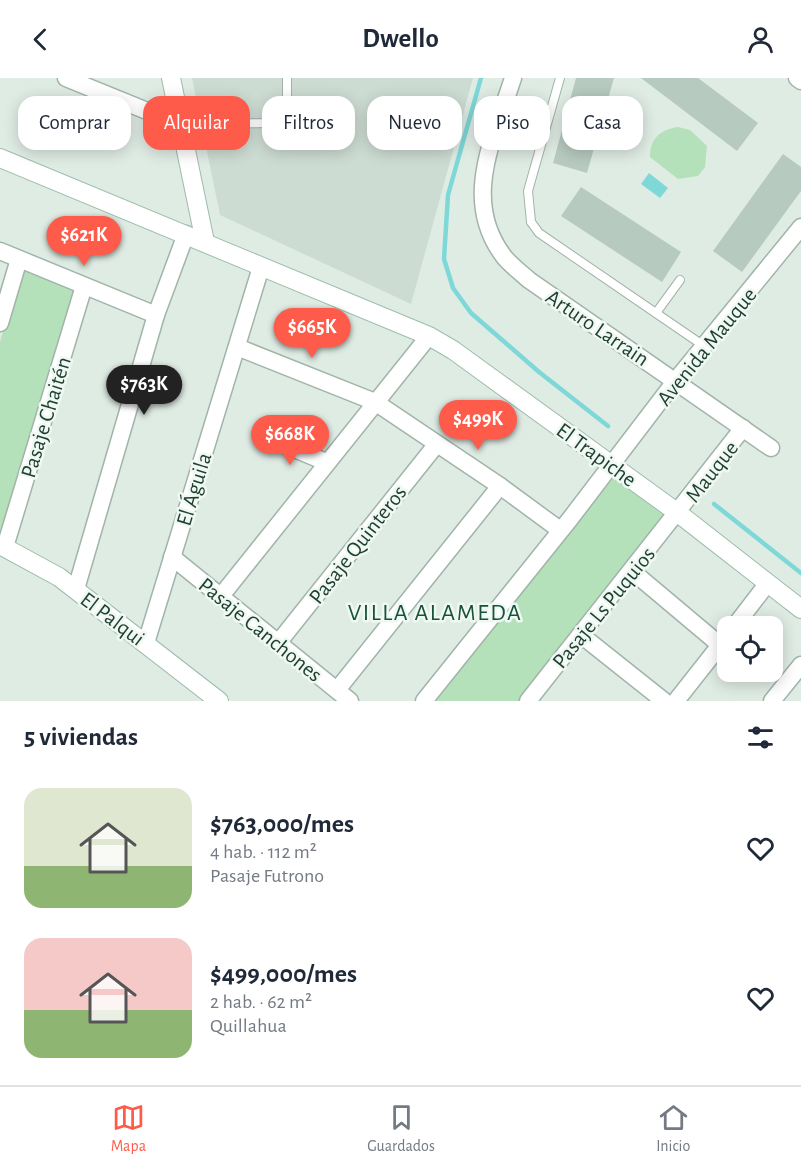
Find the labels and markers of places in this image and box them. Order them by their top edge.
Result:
pin: $621K [42,216,126,267]
pin: $665K [270,308,354,359]
pin: $763K [102,365,186,416]
pin: $499K [436,400,520,451]
pin: $668K [248,415,332,466]

